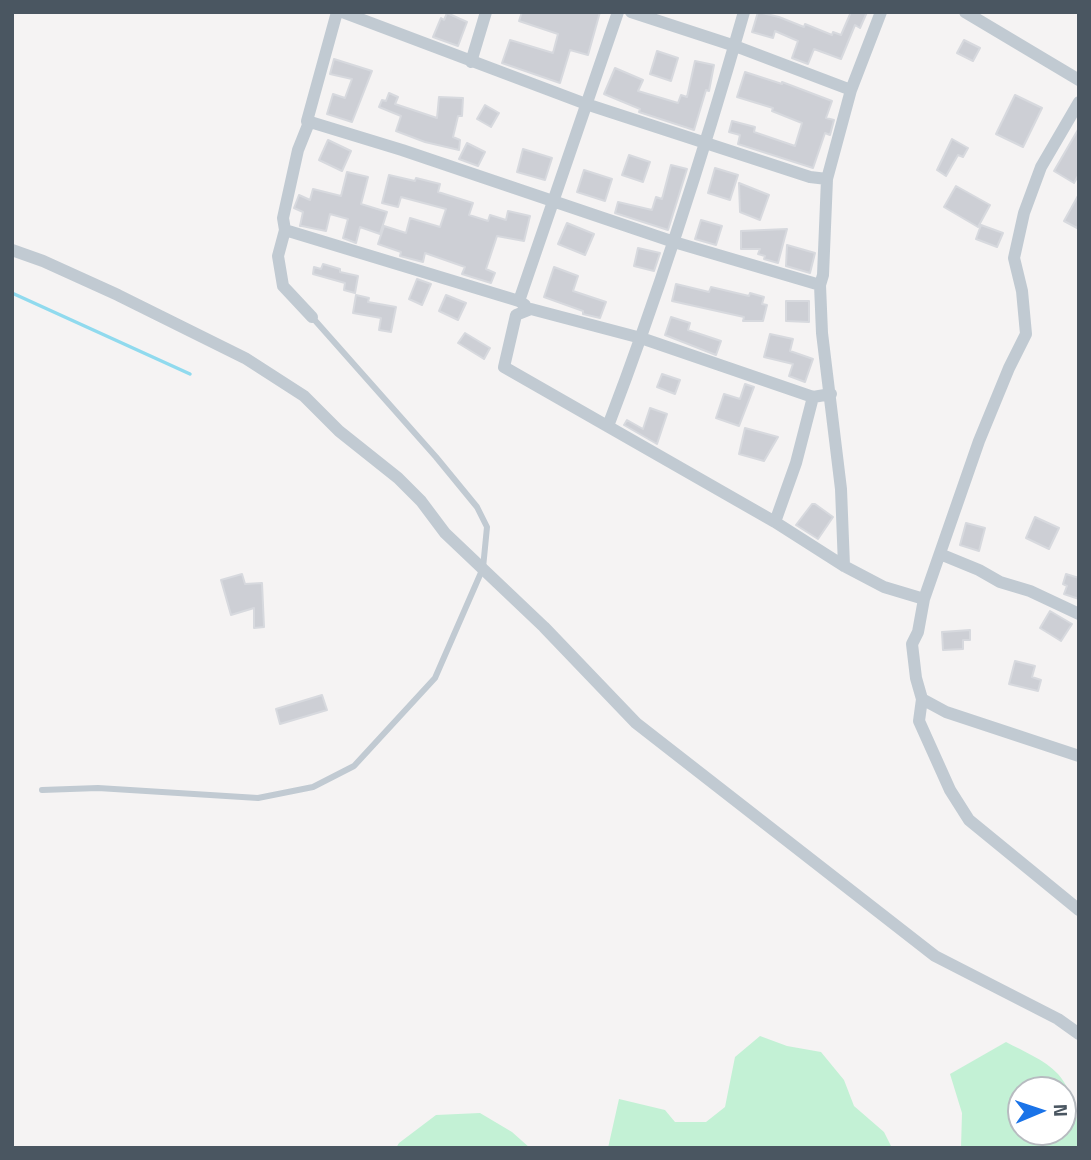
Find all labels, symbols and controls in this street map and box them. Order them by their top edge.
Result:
north arrow [1007,1076,1077,1146]
text: N [1047,1103,1076,1117]

